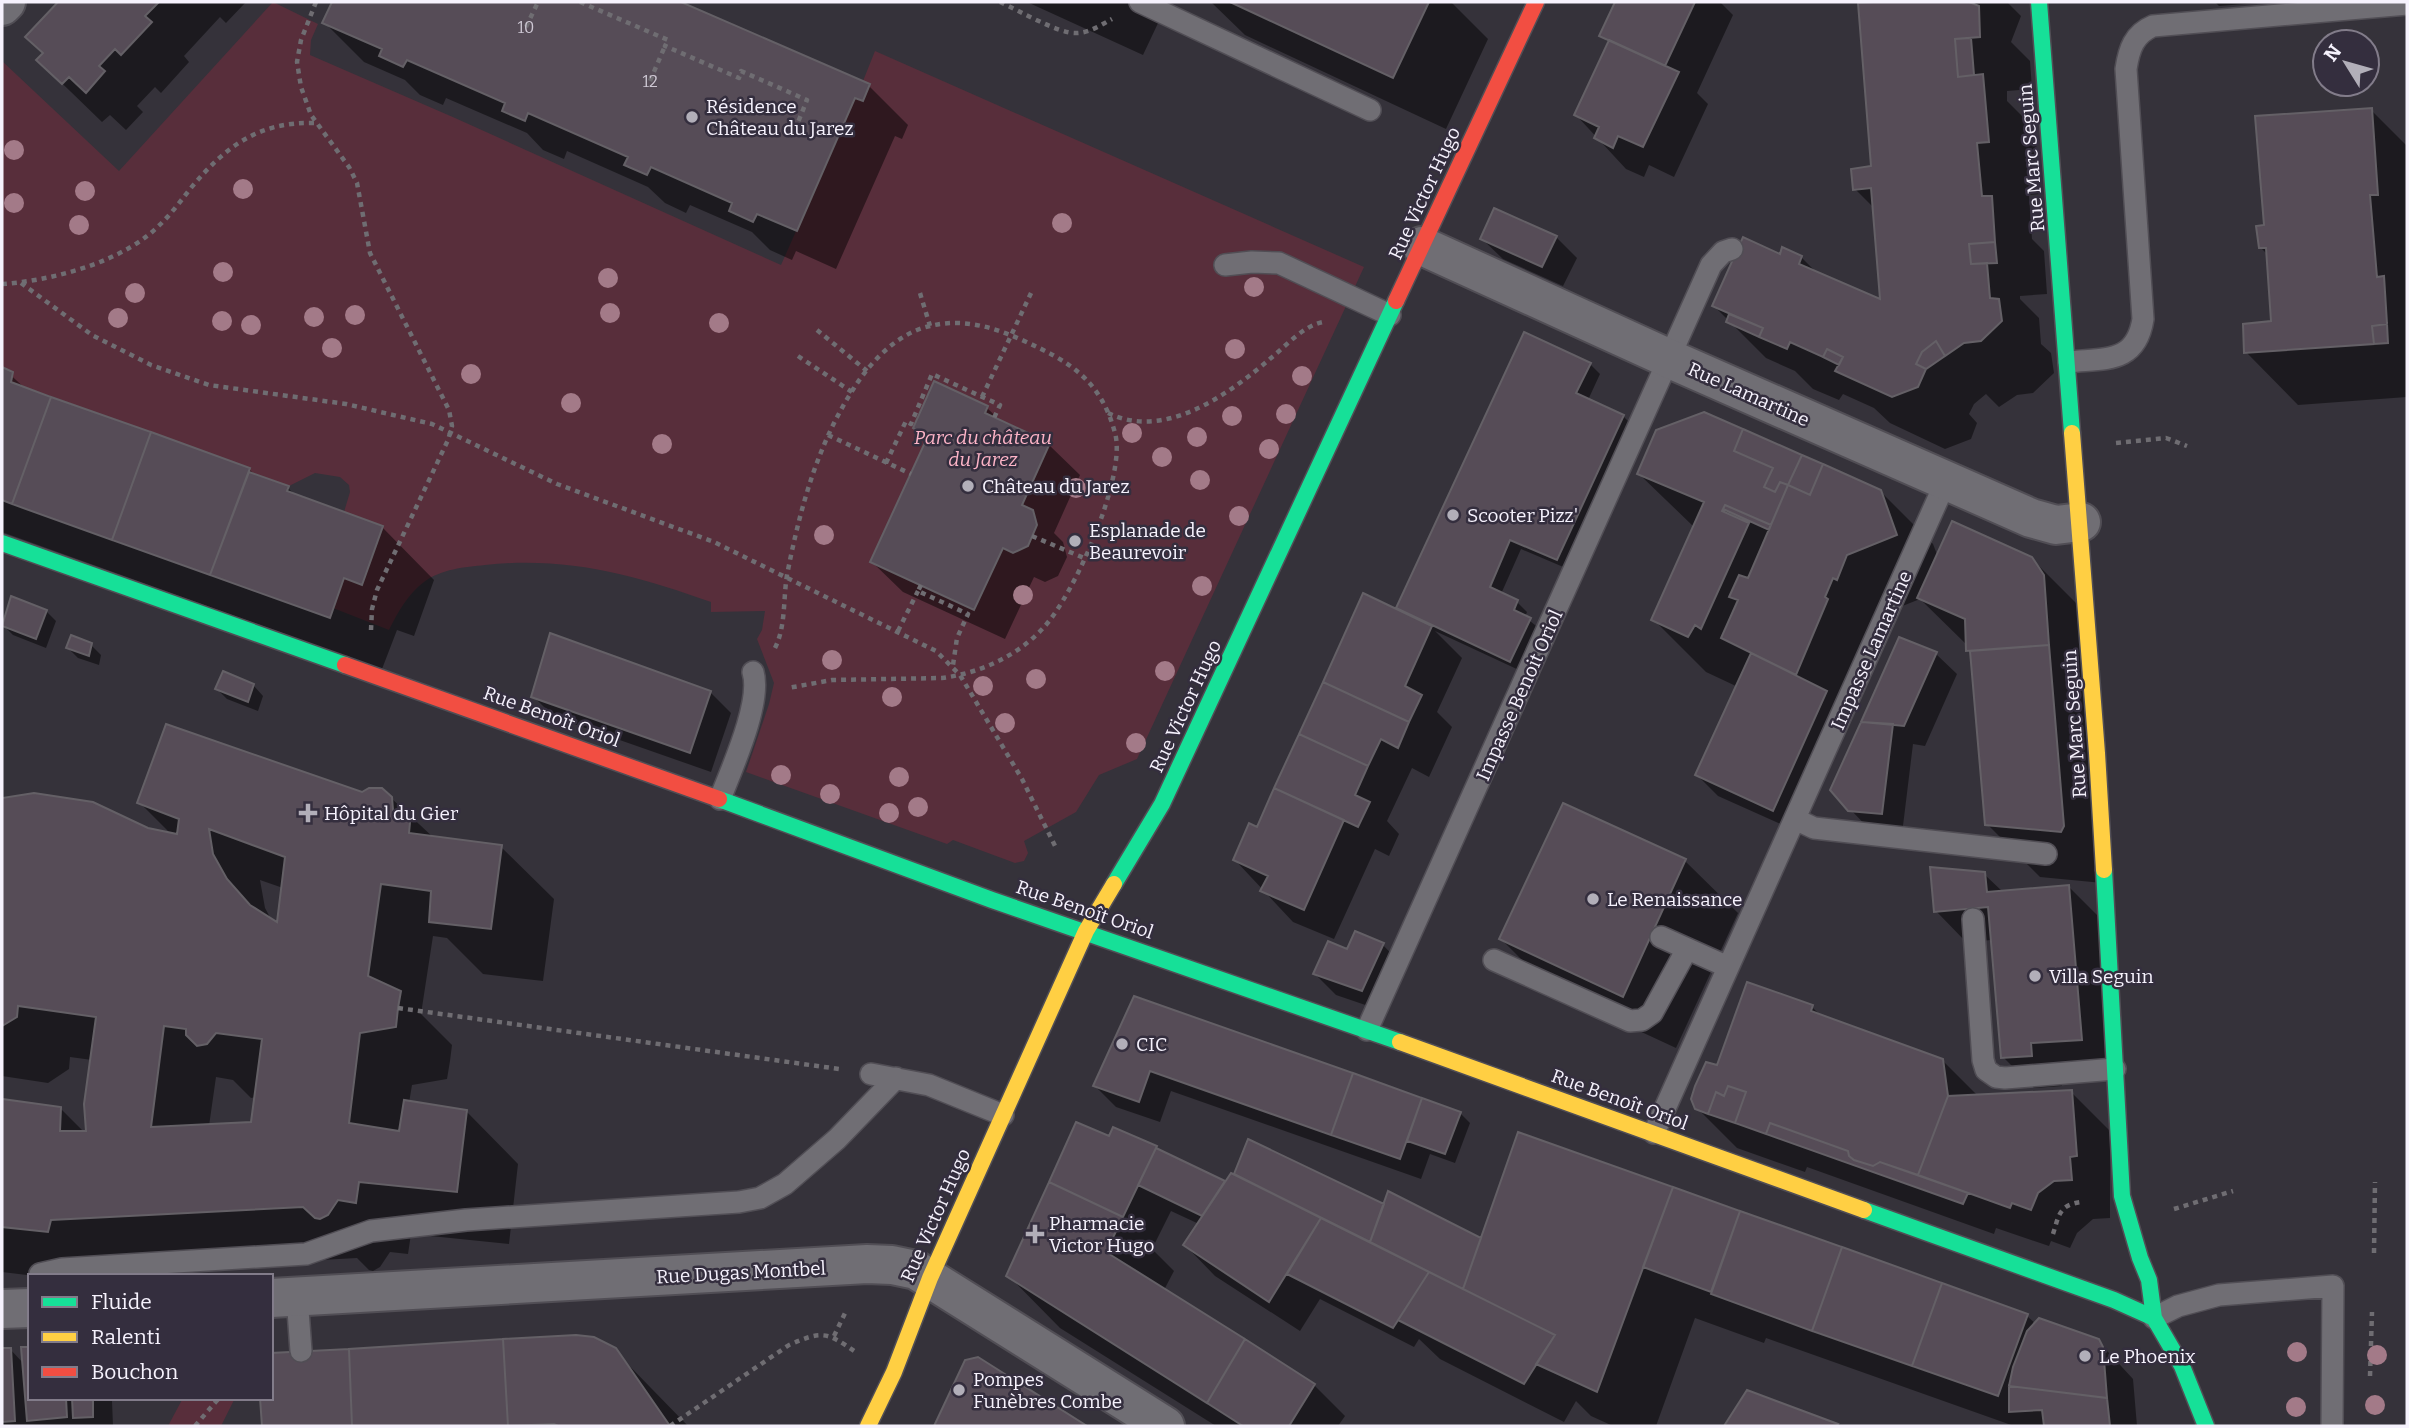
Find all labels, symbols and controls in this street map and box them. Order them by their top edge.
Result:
house number: 10 [518,18,534,37]
north arrow [2311,28,2381,98]
text: N [2319,40,2347,66]
house number: 12 [642,72,658,91]
street label: Rue Marc Seguin [2014,83,2049,233]
place label: Résidence Château du Jarez [706,95,854,140]
marker: Résidence Château du Jarez [684,109,700,125]
street label: Rue Victor Hugo [1384,123,1465,263]
street label: Rue Lamartine [1684,357,1813,432]
park label: Parc du château du Jarez [914,426,1052,471]
place label: Château du Jarez [982,475,1130,498]
marker: Château du Jarez [960,478,976,494]
place label: Scooter Pizz' [1467,504,1578,527]
marker: Scooter Pizz' [1445,507,1461,523]
place label: Esplanade de Beaurevoir [1089,519,1206,564]
marker: Esplanade de Beaurevoir [1067,533,1083,549]
street label: Impasse Lamartine [1826,567,1917,733]
street label: Impasse Benoit Oriol [1471,606,1568,784]
street label: Rue Victor Hugo [1145,636,1226,776]
street label: Rue Marc Seguin [2058,649,2091,799]
street label: Rue Benoît Oriol [480,681,623,752]
place label: Hôpital du Gier [324,802,459,825]
marker: Hôpital du Gier [298,803,318,823]
street label: Rue Benoît Oriol [1013,875,1157,944]
place label: Le Renaissance [1607,888,1742,911]
marker: Le Renaissance [1585,891,1601,907]
place label: Villa Seguin [2049,965,2154,988]
marker: Villa Seguin [2027,968,2043,984]
place label: CIC [1136,1033,1167,1056]
marker: CIC [1114,1036,1130,1052]
street label: Rue Benoît Oriol [1548,1064,1691,1135]
street label: Rue Victor Hugo [896,1145,975,1285]
place label: Pharmacie Victor Hugo [1049,1212,1154,1257]
marker: Pharmacie Victor Hugo [1027,1226,1043,1242]
street label: Rue Dugas Montbel [655,1257,827,1288]
legend [28,1274,273,1400]
text: Fluide [91,1289,152,1315]
text: Ralenti [91,1324,161,1350]
place label: Le Phoenix [2099,1345,2196,1368]
marker: Le Phoenix [2077,1348,2093,1364]
text: Bouchon [91,1359,178,1385]
place label: Pompes Funèbres Combe [973,1368,1122,1413]
marker: Pompes Funèbres Combe [951,1382,967,1398]

